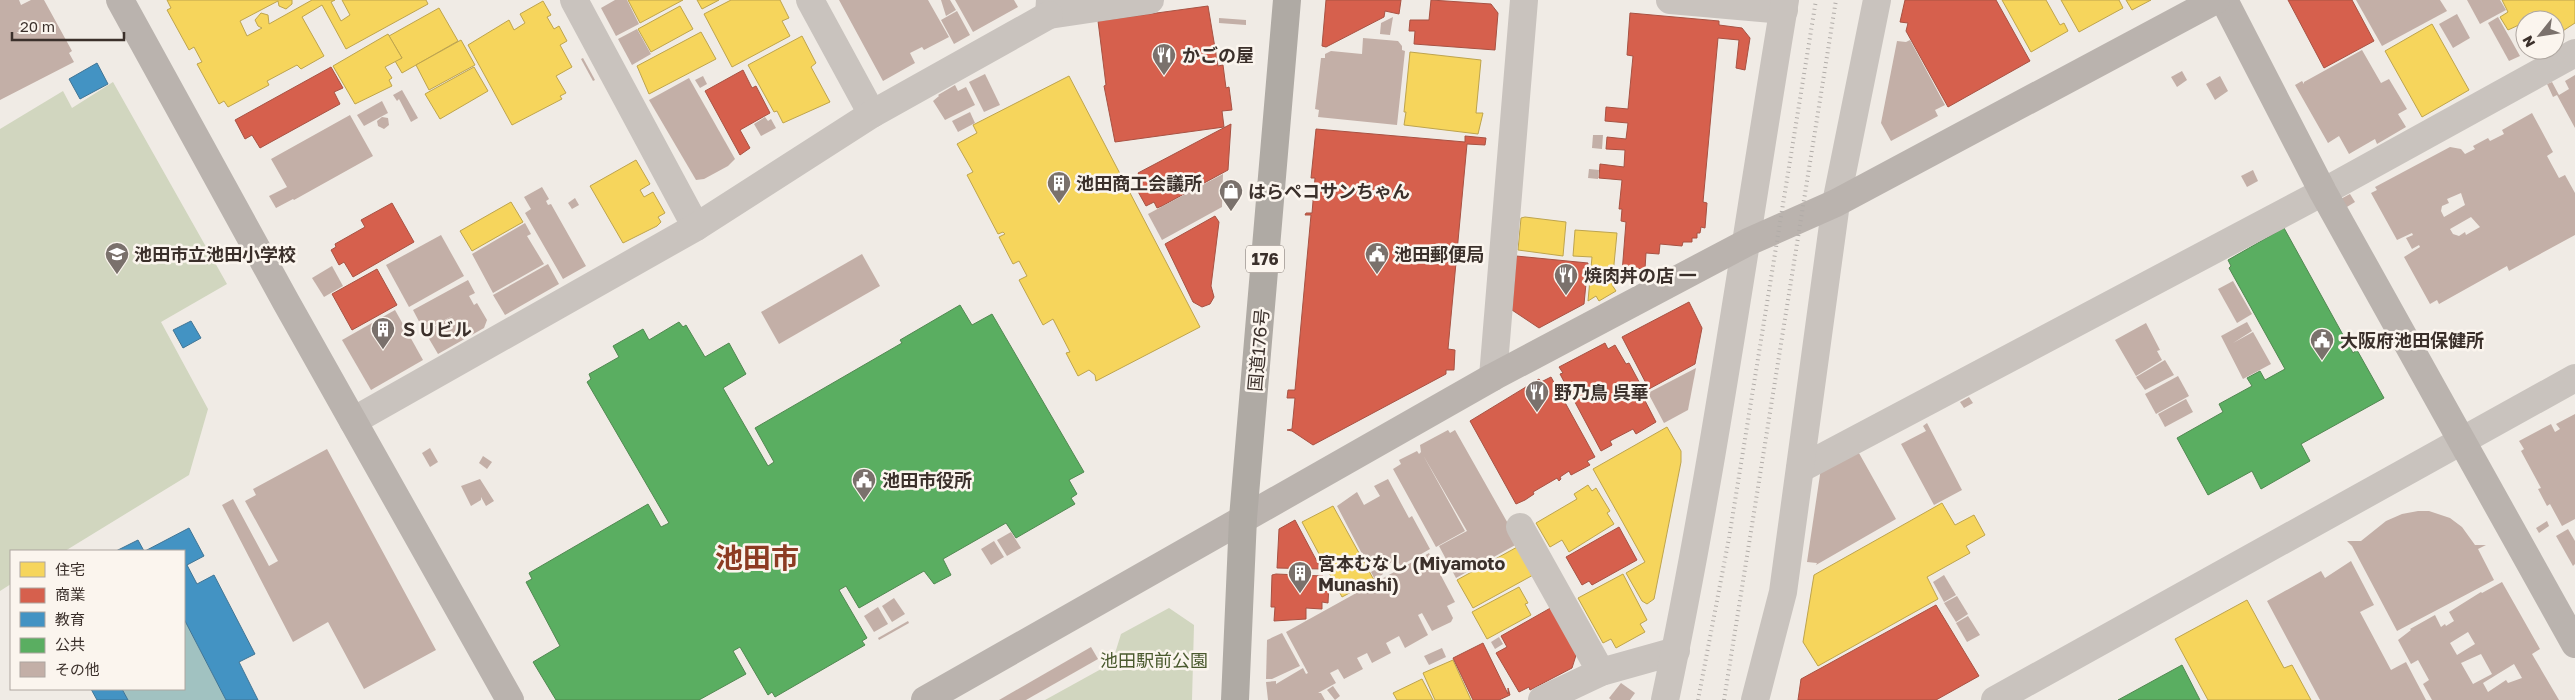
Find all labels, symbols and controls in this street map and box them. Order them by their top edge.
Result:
scale bar [12,10,125,42]
north arrow [2515,10,2565,60]
text: 20 m [20,17,55,35]
text: N [2518,33,2538,51]
restaurant icon: かごの屋 [1151,42,1177,76]
place label: かごの屋 [1182,44,1254,66]
building icon: 池田商工会議所 [1046,170,1072,204]
place label: 池田商工会議所 [1076,172,1202,194]
shop icon: はらペコサンちゃん [1218,178,1244,212]
place label: はらペコサンちゃん [1248,180,1410,202]
school or university icon: 池田市立池田小学校 [104,241,130,275]
public building icon: 池田郵便局 [1364,241,1390,275]
place label: 池田市立池田小学校 [134,243,296,265]
place label: 池田郵便局 [1394,243,1484,265]
road number: 176 [1246,245,1284,272]
restaurant icon: 焼肉丼の店 一 [1553,262,1579,296]
place label: 焼肉丼の店 一 [1584,264,1697,286]
street label: 国道176号 [1243,308,1273,392]
building icon: ＳＵビル [370,316,396,350]
place label: ＳＵビル [400,318,472,340]
public building icon: 大阪府池田保健所 [2309,327,2335,361]
place label: 大阪府池田保健所 [2340,329,2484,351]
restaurant icon: 野乃鳥 呉華 [1524,379,1550,413]
place label: 野乃鳥 呉華 [1554,381,1649,403]
public building icon: 池田市役所 [851,467,877,501]
place label: 池田市役所 [882,469,972,491]
district label: 池田市 [715,541,799,574]
legend [10,550,185,690]
place label: 宮本むなし (Miyamoto Munashi) [1318,552,1506,595]
text: 住宅 [55,560,85,578]
building icon: 宮本むなし (Miyamoto Munashi) [1287,560,1313,594]
text: 商業 [55,585,85,603]
text: 教育 [55,610,85,628]
text: 公共 [55,635,85,653]
park label: 池田駅前公園 [1100,649,1208,671]
text: その他 [55,660,100,678]

